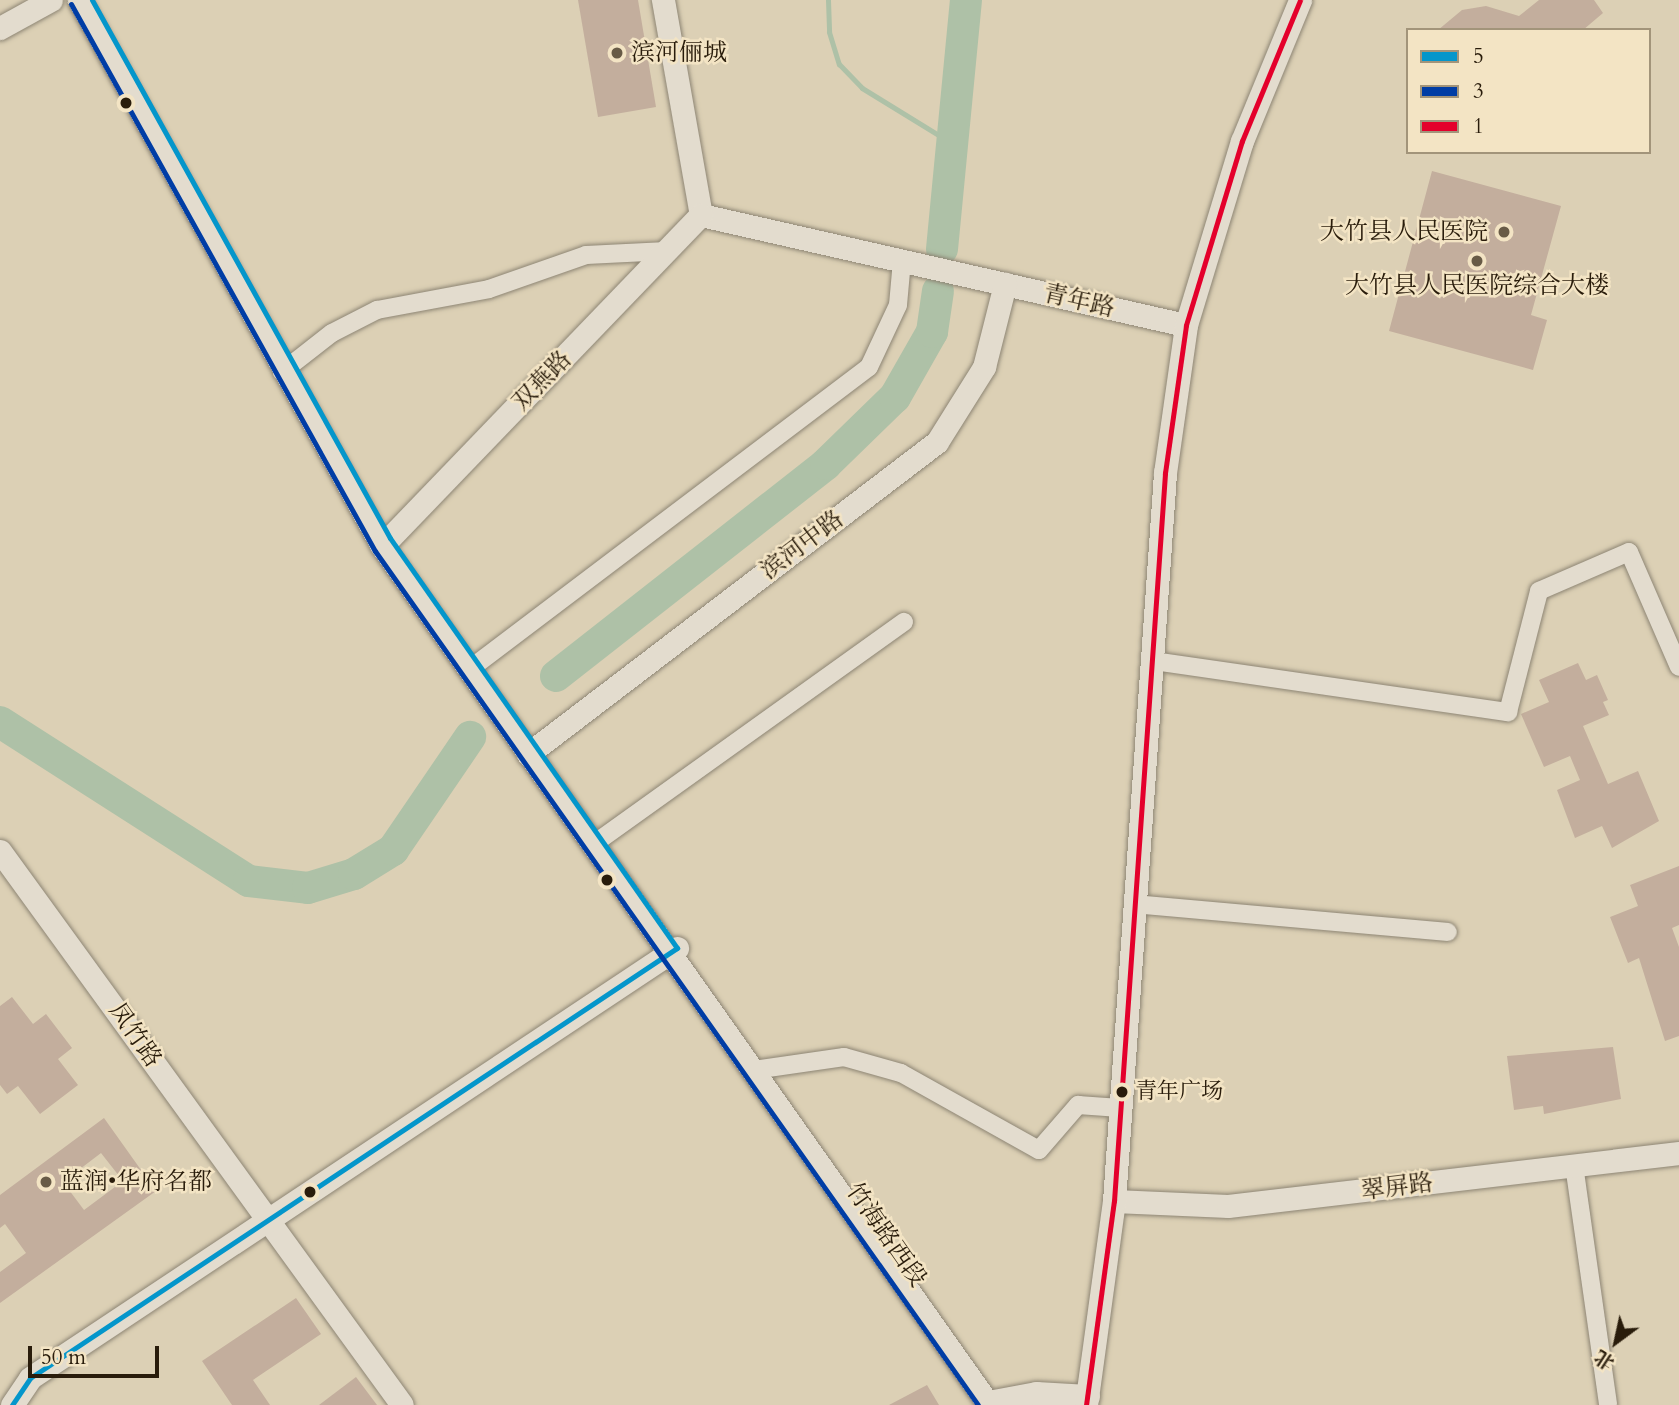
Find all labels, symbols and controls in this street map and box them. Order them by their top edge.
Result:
legend [1406,28,1651,154]
place label: 滨河俪城 [631,39,727,67]
text: 5 [1473,42,1484,71]
marker: 滨河俪城 [609,45,625,61]
text: 3 [1473,77,1484,106]
unlabelled marker [119,96,133,110]
text: 1 [1473,112,1484,141]
place label: 大竹县人民医院 [1320,218,1488,246]
marker: 大竹县人民医院 [1494,222,1514,242]
marker: 大竹县人民医院综合大楼 [1469,253,1485,269]
place label: 大竹县人民医院综合大楼 [1345,272,1609,300]
street label: 青年路 [1041,279,1117,323]
street label: 双燕路 [507,345,577,417]
street label: 滨河中路 [755,505,849,585]
unlabelled marker [600,873,614,887]
street label: 凤竹路 [103,997,167,1073]
place label: 青年广场 [1135,1079,1223,1105]
marker: 青年广场 [1115,1085,1129,1099]
place label: 蓝润•华府名都 [60,1168,212,1196]
street label: 翠屏路 [1360,1168,1434,1206]
marker: 蓝润•华府名都 [38,1174,54,1190]
street label: 竹海路西段 [840,1178,932,1292]
unlabelled marker [303,1185,317,1199]
north arrow [1581,1307,1651,1377]
scale bar [32,1332,163,1376]
text: 50 m [41,1343,86,1372]
text: 北 [1590,1344,1620,1376]

